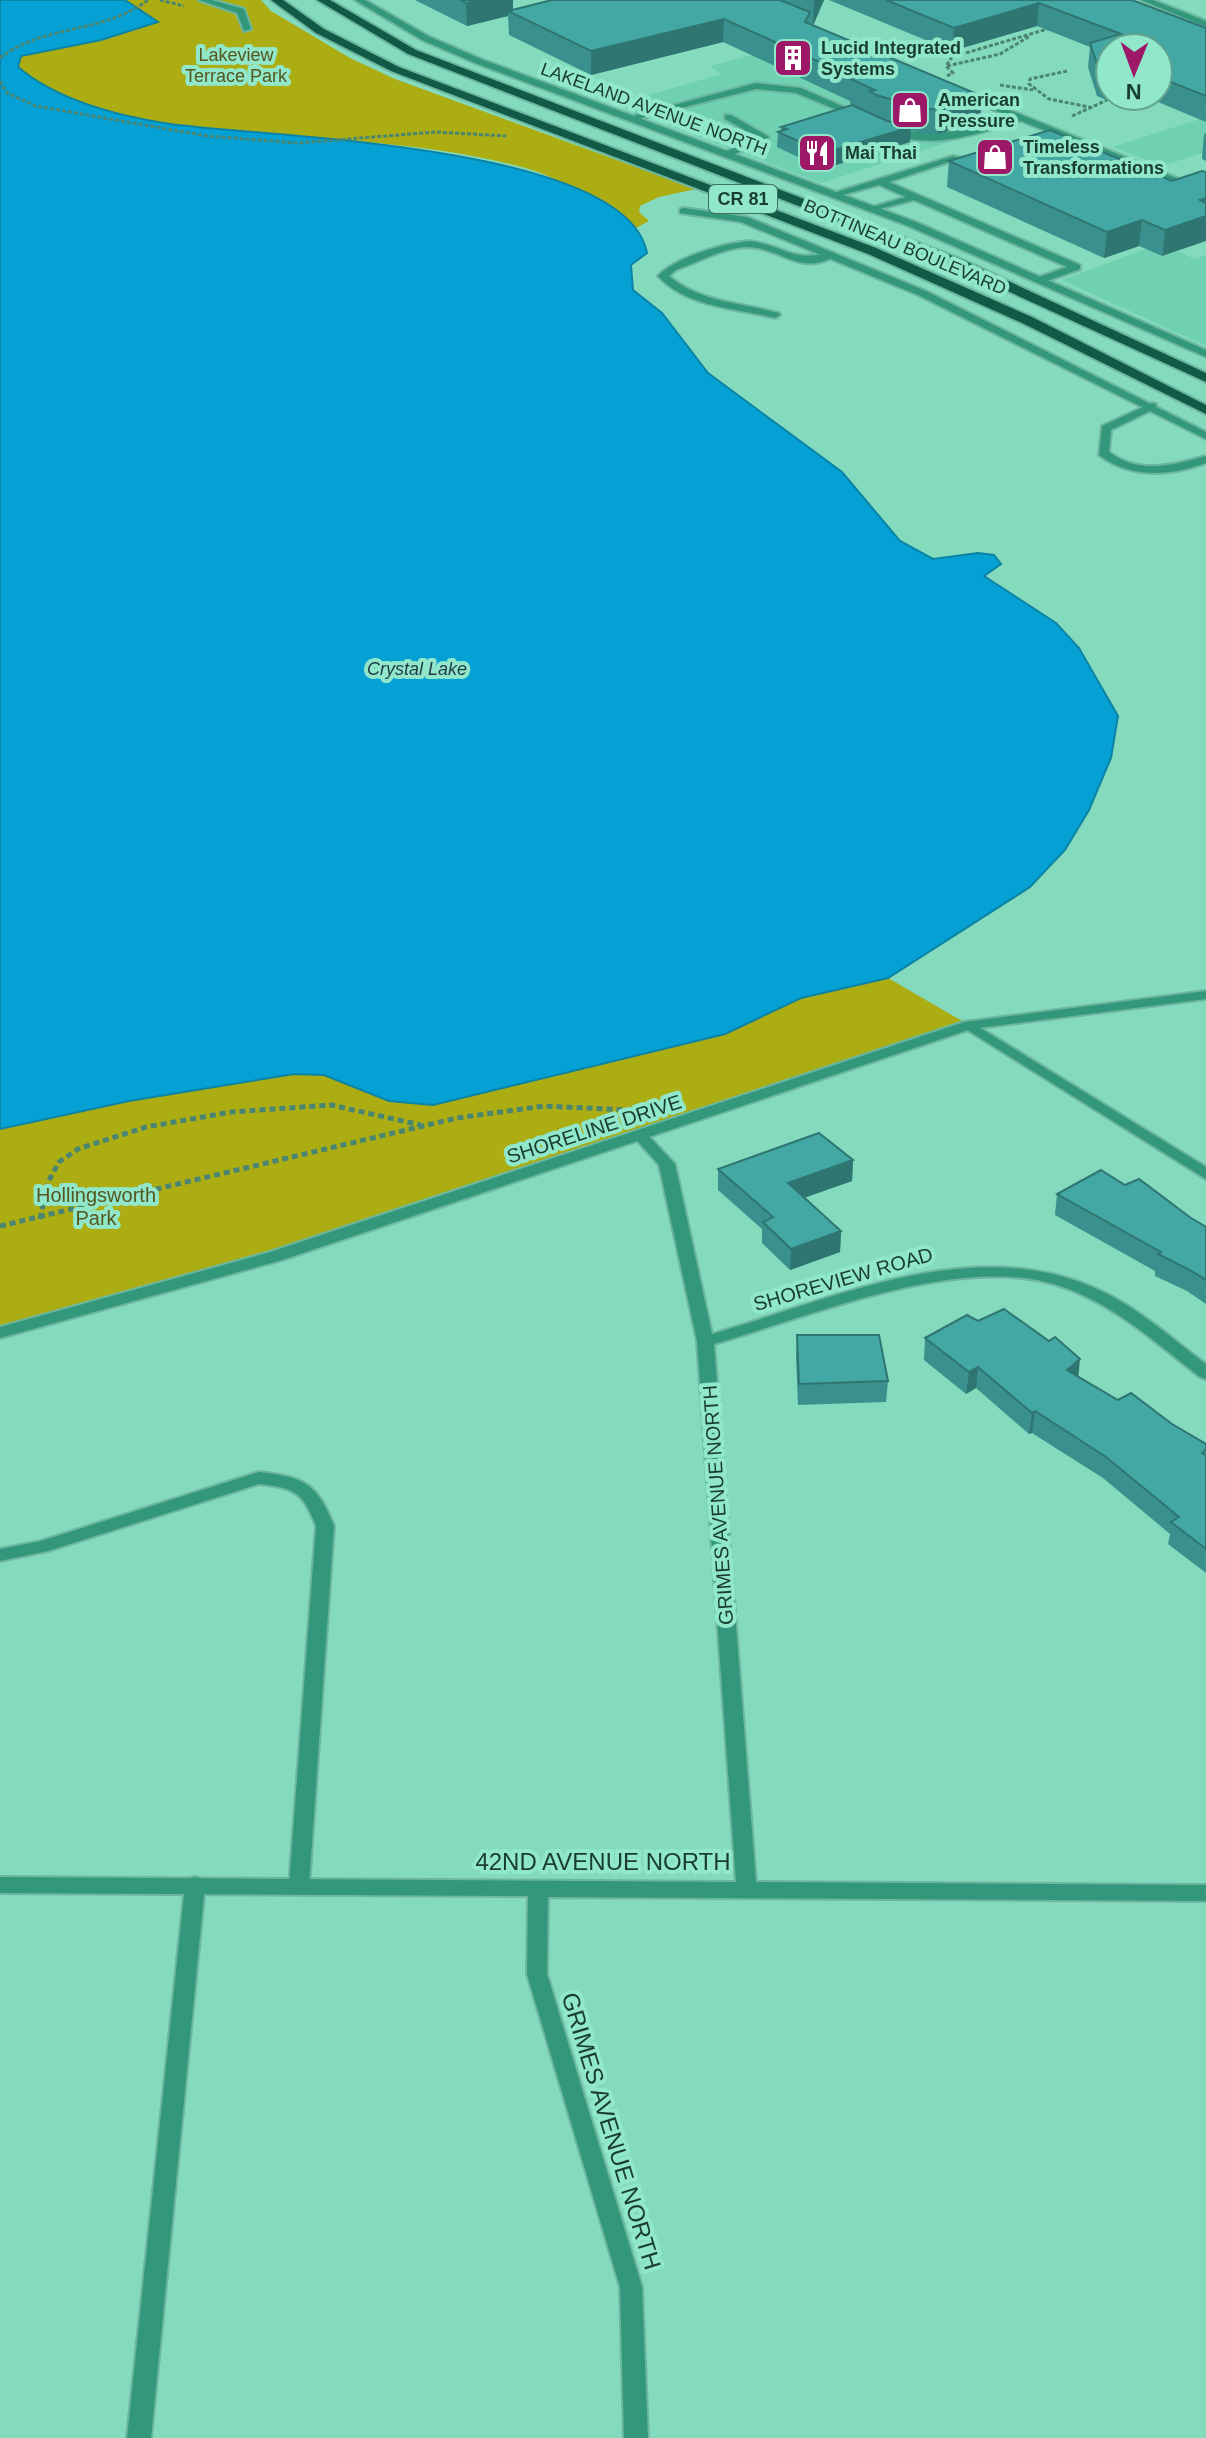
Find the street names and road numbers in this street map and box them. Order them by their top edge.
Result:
street label: LAKELAND AVENUE NORTH [538,59,770,159]
road number: CR 81 [709,185,777,213]
street label: BOTTINEAU BOULEVARD [801,195,1009,299]
street label: SHORELINE DRIVE [504,1090,684,1168]
street label: SHOREVIEW ROAD [751,1243,935,1315]
street label: GRIMES AVENUE NORTH [699,1384,737,1626]
street label: 42ND AVENUE NORTH [475,1848,731,1875]
street label: GRIMES AVENUE NORTH [556,1989,667,2273]

